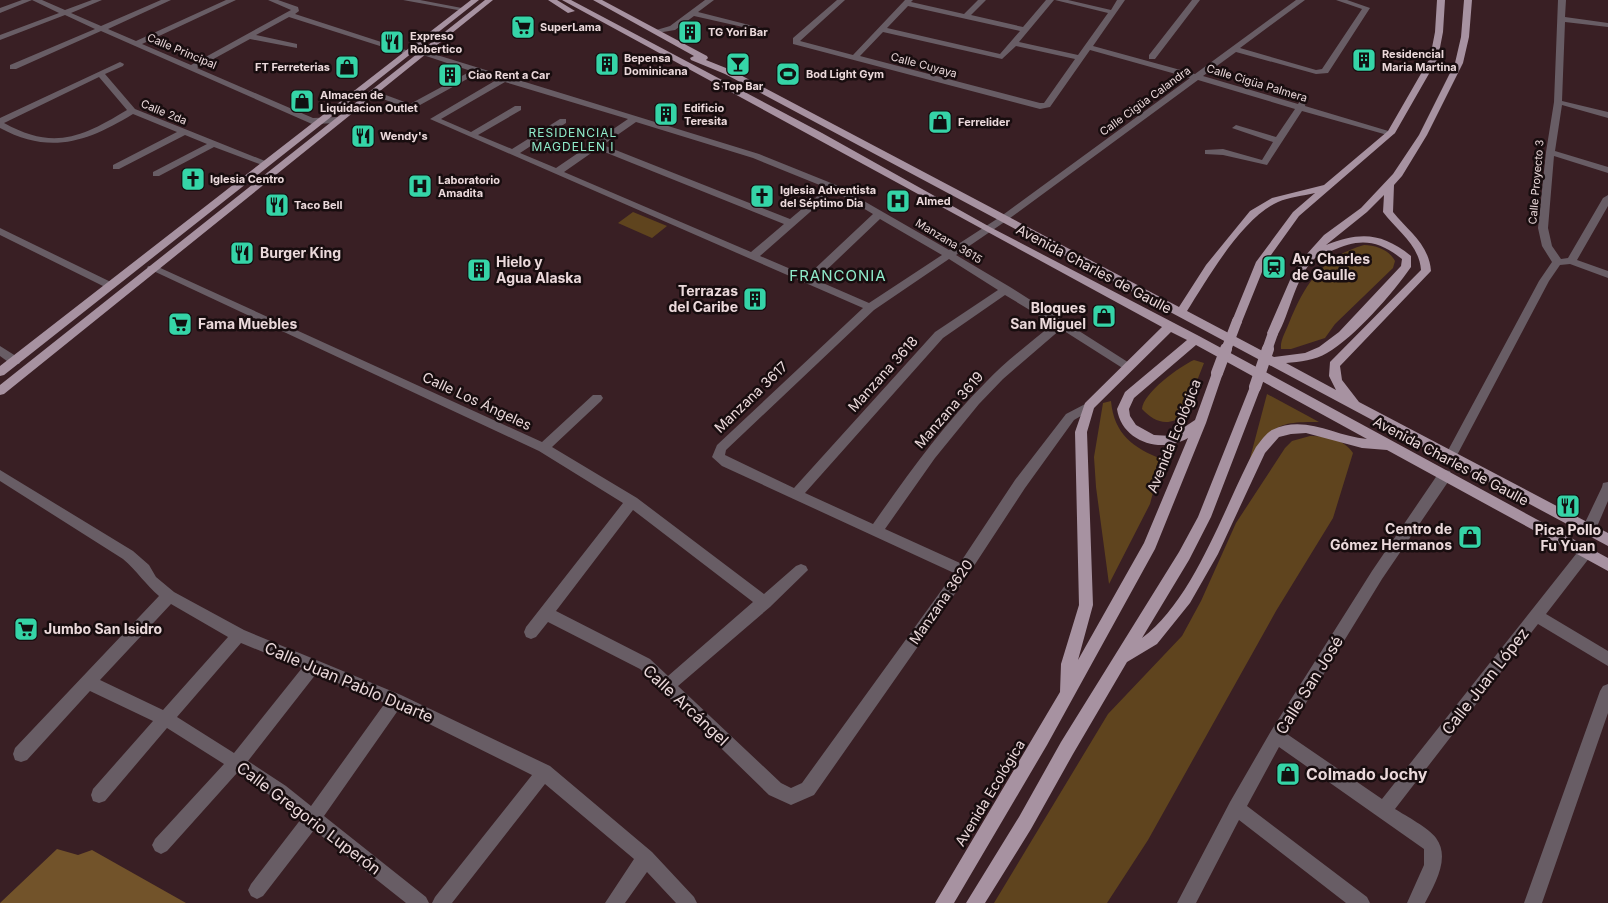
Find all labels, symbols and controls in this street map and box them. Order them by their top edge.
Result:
supermarket icon: SuperLama [510,14,536,40]
building icon: TG Yori Bar [677,19,703,45]
place label: SuperLama [540,20,601,34]
place label: TG Yori Bar [708,25,768,39]
restaurant icon: Expreso Robertico [379,29,405,55]
place label: Expreso Robertico [410,29,462,56]
street label: Calle Principal [145,30,219,72]
building icon: Residencial Maria Martina [1351,47,1377,73]
place label: Residencial Maria Martina [1382,47,1457,74]
street label: Calle Cuyaya [889,49,959,81]
building icon: Bepensa Dominicana [594,51,620,77]
place label: Bepensa Dominicana [624,51,688,78]
bar icon: S Top Bar [725,51,751,77]
shop icon: FT Ferreterias [334,54,360,80]
place label: FT Ferreterias [255,60,330,74]
sports icon: Bod Light Gym [775,61,801,87]
street label: Calle Cigüa Palmera [1205,61,1309,105]
building icon: Ciao Rent a Car [437,62,463,88]
street label: Calle Cigüa Calandra [1097,63,1193,139]
place label: Bod Light Gym [806,67,884,81]
place label: Ciao Rent a Car [468,68,550,82]
place label: S Top Bar [713,79,764,93]
shop icon: Almacen de Liquidacion Outlet [289,88,315,114]
place label: Almacen de Liquidacion Outlet [320,88,418,115]
street label: Calle 2da [139,96,189,128]
building icon: Edificio Teresita [653,101,679,127]
place label: Edificio Teresita [684,101,727,128]
shop icon: Ferrelider [927,109,953,135]
place label: Ferrelider [958,115,1010,129]
restaurant icon: Wendy's [350,123,376,149]
district label: RESIDENCIAL MAGDELEN I [529,125,617,154]
place label: Wendy's [380,129,428,143]
street label: Calle Proyecto 3 [1525,139,1547,225]
church icon: Iglesia Centro [180,166,206,192]
place label: Iglesia Centro [210,172,284,186]
hospital icon: Laboratorio Amadita [407,173,433,199]
place label: Laboratorio Amadita [438,173,500,200]
church icon: Iglesia Adventista del Séptimo Dia [749,183,775,209]
place label: Iglesia Adventista del Séptimo Dia [780,183,876,210]
hospital icon: Almed [885,188,911,214]
restaurant icon: Taco Bell [264,192,290,218]
place label: Almed [916,194,951,208]
place label: Taco Bell [294,198,343,212]
street label: Manzana 3615 [913,216,985,267]
street label: Avenida Charles de Gaulle [1014,220,1175,317]
restaurant icon: Burger King [229,240,255,266]
place label: Burger King [260,244,341,261]
place label: Av. Charles de Gaulle [1292,250,1370,283]
place label: Hielo y Agua Alaska [496,253,582,286]
station icon: Av. Charles de Gaulle [1261,254,1287,280]
building icon: Hielo y Agua Alaska [466,257,492,283]
district label: FRANCONIA [789,266,887,285]
place label: Terrazas del Caribe [668,282,738,315]
building icon: Terrazas del Caribe [742,286,768,312]
place label: Bloques San Miguel [1010,299,1086,332]
shop icon: Bloques San Miguel [1091,303,1117,329]
supermarket icon: Fama Muebles [167,311,193,337]
place label: Fama Muebles [198,315,297,332]
street label: Manzana 3618 [844,332,921,415]
street label: Manzana 3617 [710,357,791,436]
street label: Calle Los Ángeles [420,368,534,433]
street label: Manzana 3619 [911,368,987,452]
street label: Avenida Ecológica [1143,376,1204,495]
street label: Avenida Charles de Gaulle [1371,412,1532,509]
restaurant icon: Pica Pollo Fu Yuan [1555,493,1581,519]
place label: Centro de Gómez Hermanos [1330,520,1452,553]
place label: Pica Pollo Fu Yuan [1535,521,1602,554]
shop icon: Centro de Gómez Hermanos [1457,524,1483,550]
street label: Manzana 3620 [905,556,976,647]
supermarket icon: Jumbo San Isidro [13,616,39,642]
place label: Jumbo San Isidro [44,620,162,637]
street label: Calle Juan López [1437,624,1533,738]
street label: Calle San José [1271,632,1347,738]
street label: Calle Juan Pablo Duarte [262,637,436,727]
street label: Calle Arcángel [639,660,733,750]
street label: Avenida Ecológica [951,736,1028,849]
street label: Calle Gregorio Luperón [233,757,385,879]
shop icon: Colmado Jochy [1275,761,1301,787]
place label: Colmado Jochy [1306,764,1428,784]

